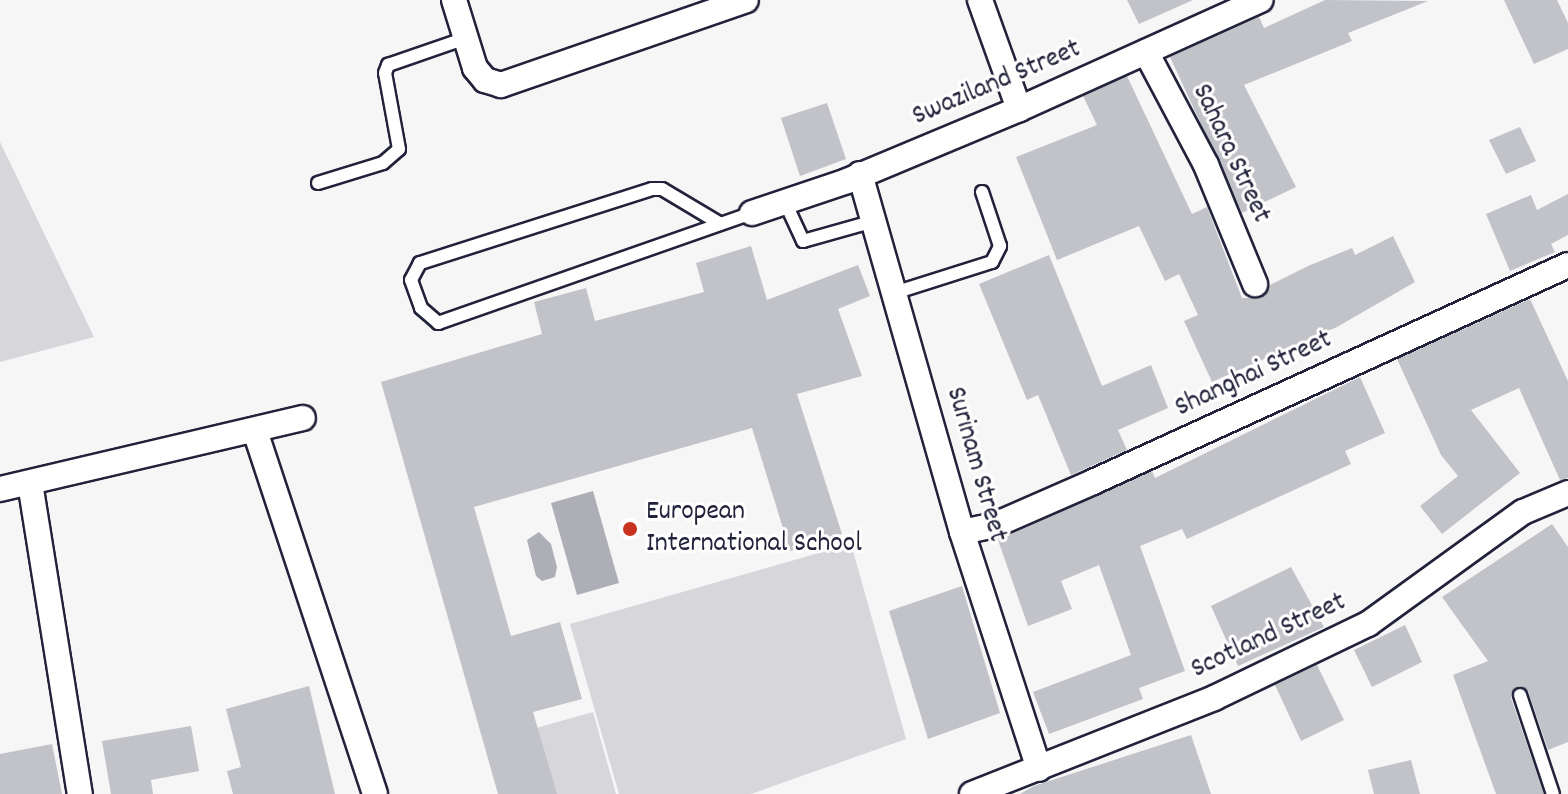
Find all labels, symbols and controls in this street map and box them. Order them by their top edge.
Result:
street label: Swaziland Street [908,33,1086,135]
street label: Sahara Street [1183,79,1277,229]
street label: Shanghai Street [1170,324,1338,426]
street label: Surinam Street [937,384,1013,546]
place label: European International School [646,496,862,562]
marker: European International School [621,520,639,538]
street label: Scotland Street [1186,587,1352,687]

